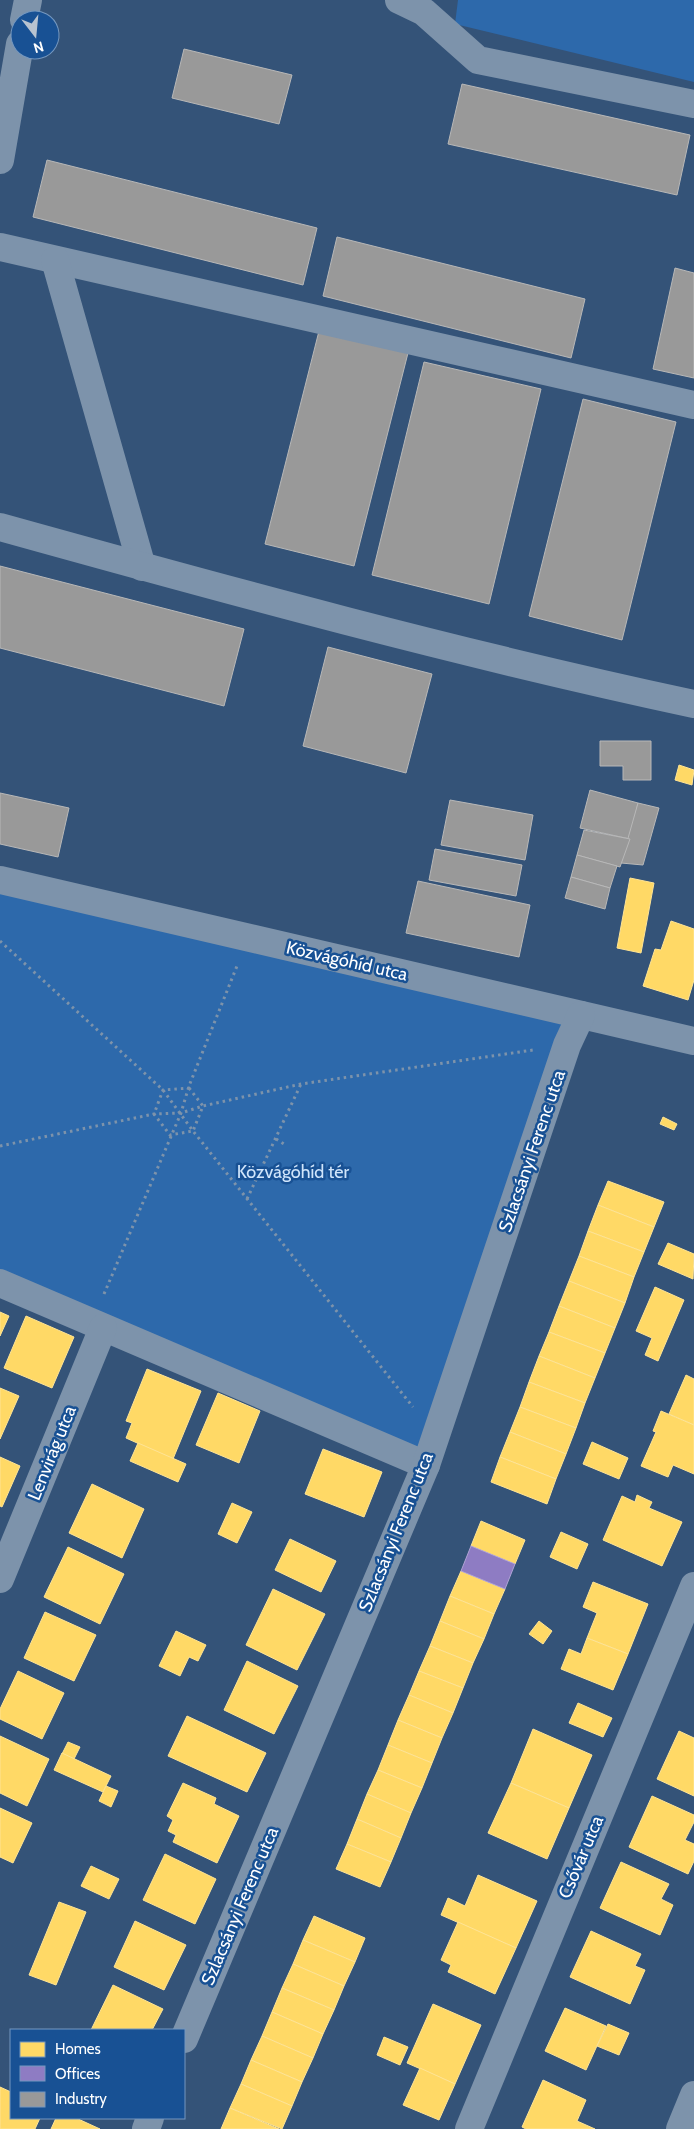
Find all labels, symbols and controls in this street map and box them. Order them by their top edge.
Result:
north arrow [10,10,60,60]
text: N [31,37,46,58]
street label: Közvágóhíd utca [284,936,410,986]
street label: Szlacsányi Ferenc utca [494,1067,570,1235]
park label: Közvágóhíd tér [237,1161,350,1183]
street label: Lenvirág utca [23,1402,81,1503]
street label: Szlacsányi Ferenc utca [354,1449,438,1615]
street label: Csővár utca [554,1812,608,1902]
street label: Szlacsányi Ferenc utca [197,1823,283,1988]
legend [10,2029,185,2119]
text: Homes [55,2040,101,2058]
text: Offices [55,2065,100,2083]
text: Industry [55,2090,107,2108]

